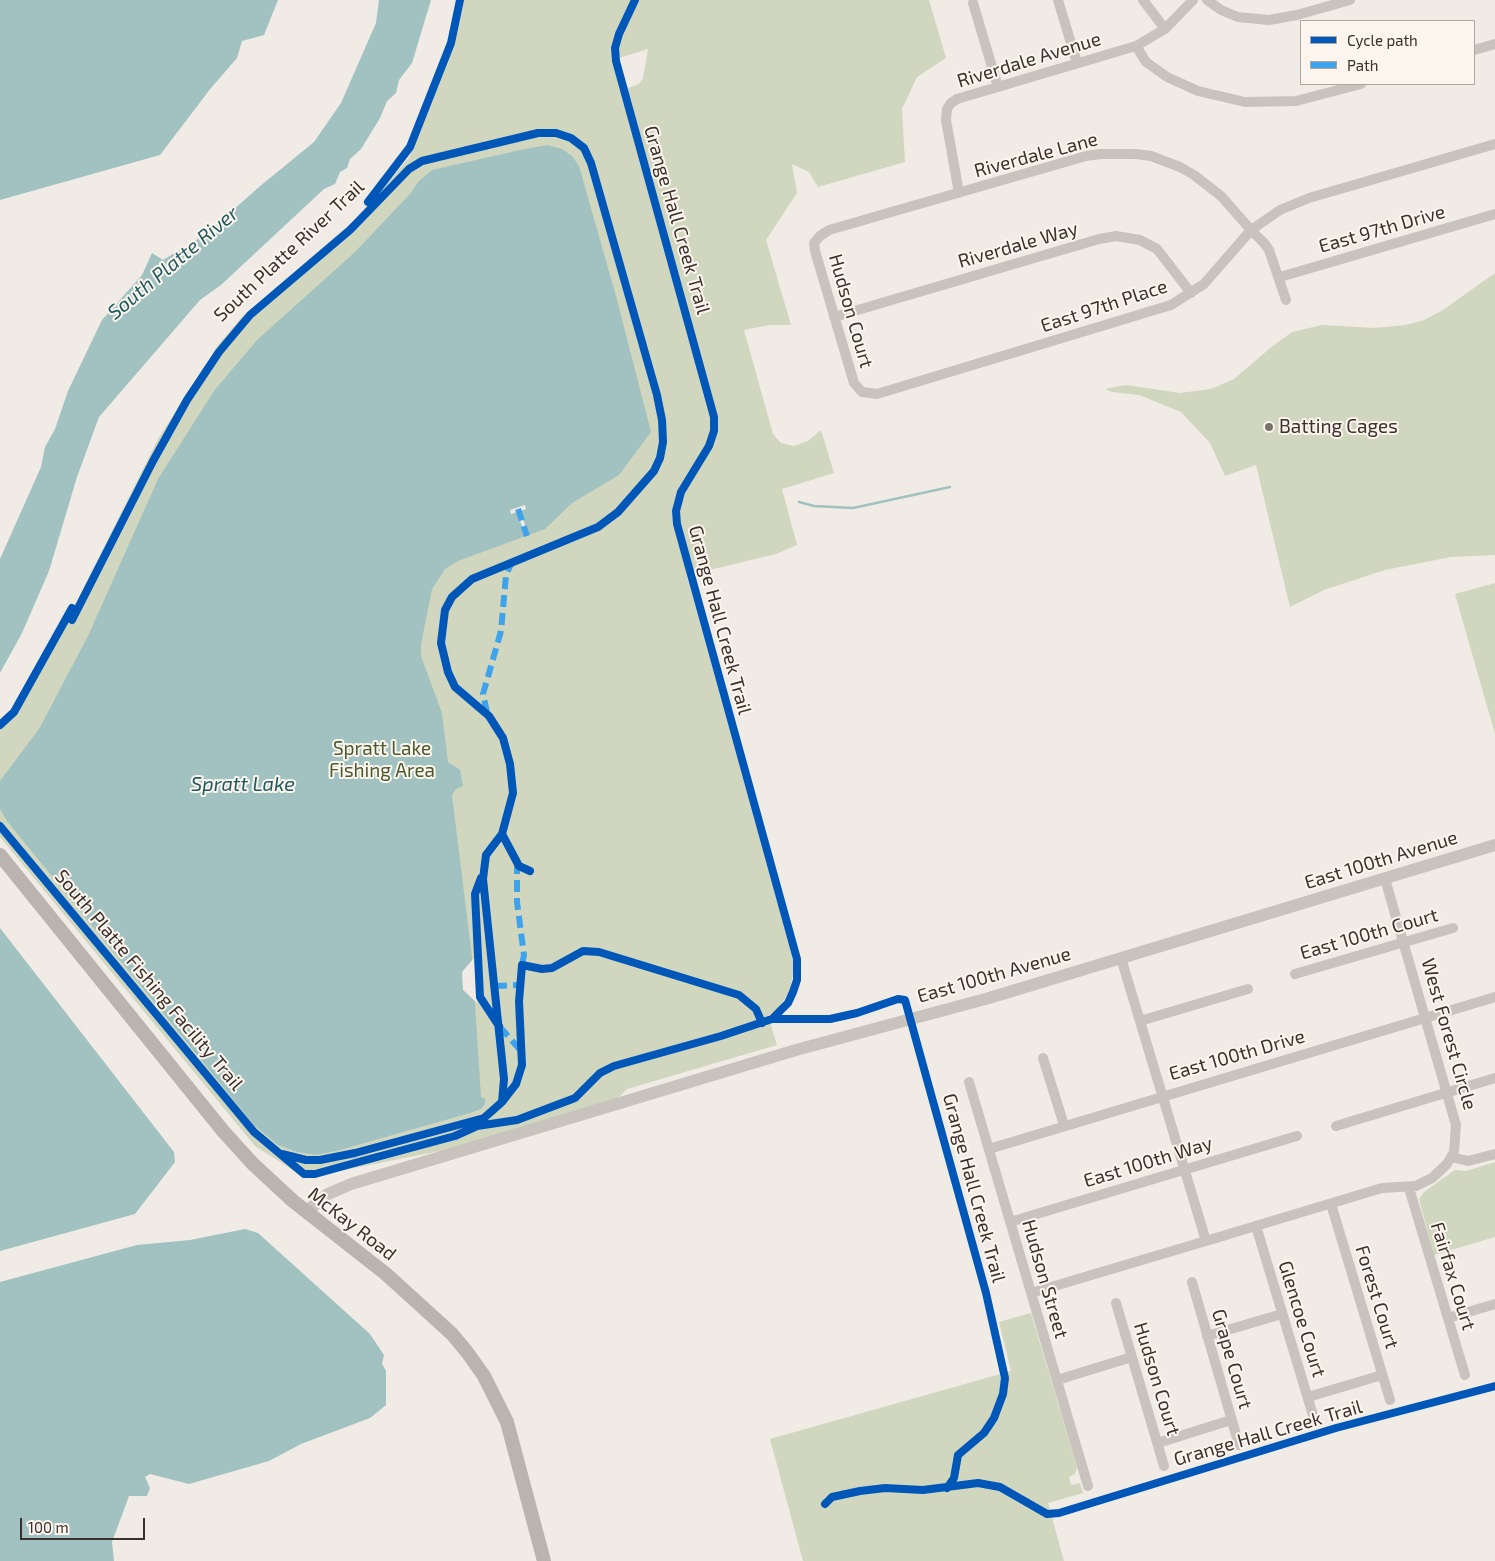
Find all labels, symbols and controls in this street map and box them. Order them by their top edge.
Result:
legend [1300,20,1475,85]
street label: Riverdale Avenue [954,27,1104,93]
text: Cycle path [1347,31,1418,49]
text: Path [1347,56,1378,74]
street label: Grange Hall Creek Trail [639,123,715,317]
street label: Riverdale Lane [972,128,1100,182]
street label: South Platte River Trail [209,175,369,327]
street label: East 97th Drive [1316,200,1448,258]
water label: South Platte River [103,201,243,325]
street label: Riverdale Way [955,217,1081,273]
street label: Hudson Court [824,251,878,371]
street label: East 97th Place [1038,275,1170,337]
place label: Batting Cages [1279,416,1398,438]
marker: Batting Cages [1263,421,1275,433]
street label: Grange Hall Creek Trail [684,523,756,717]
park label: Spratt Lake Fishing Area [329,738,435,782]
water label: Spratt Lake [191,772,295,796]
street label: East 100th Avenue [1302,826,1460,894]
street label: South Platte Fishing Facility Trail [50,865,248,1095]
street label: East 100th Court [1297,903,1441,965]
street label: East 100th Avenue [915,942,1073,1008]
street label: West Forest Circle [1416,956,1482,1112]
street label: East 100th Drive [1166,1025,1308,1085]
street label: Grange Hall Creek Trail [938,1091,1010,1285]
street label: East 100th Way [1081,1132,1215,1192]
street label: McKay Road [303,1182,401,1266]
street label: Hudson Street [1017,1217,1073,1341]
street label: Fairfax Court [1426,1219,1480,1333]
street label: Forest Court [1350,1243,1404,1351]
street label: Glencoe Court [1273,1258,1331,1380]
street label: Grape Court [1207,1306,1257,1412]
street label: Hudson Court [1129,1320,1185,1438]
street label: Grange Hall Creek Trail [1171,1395,1365,1471]
scale bar [22,1508,148,1540]
text: 100 m [28,1518,69,1536]

